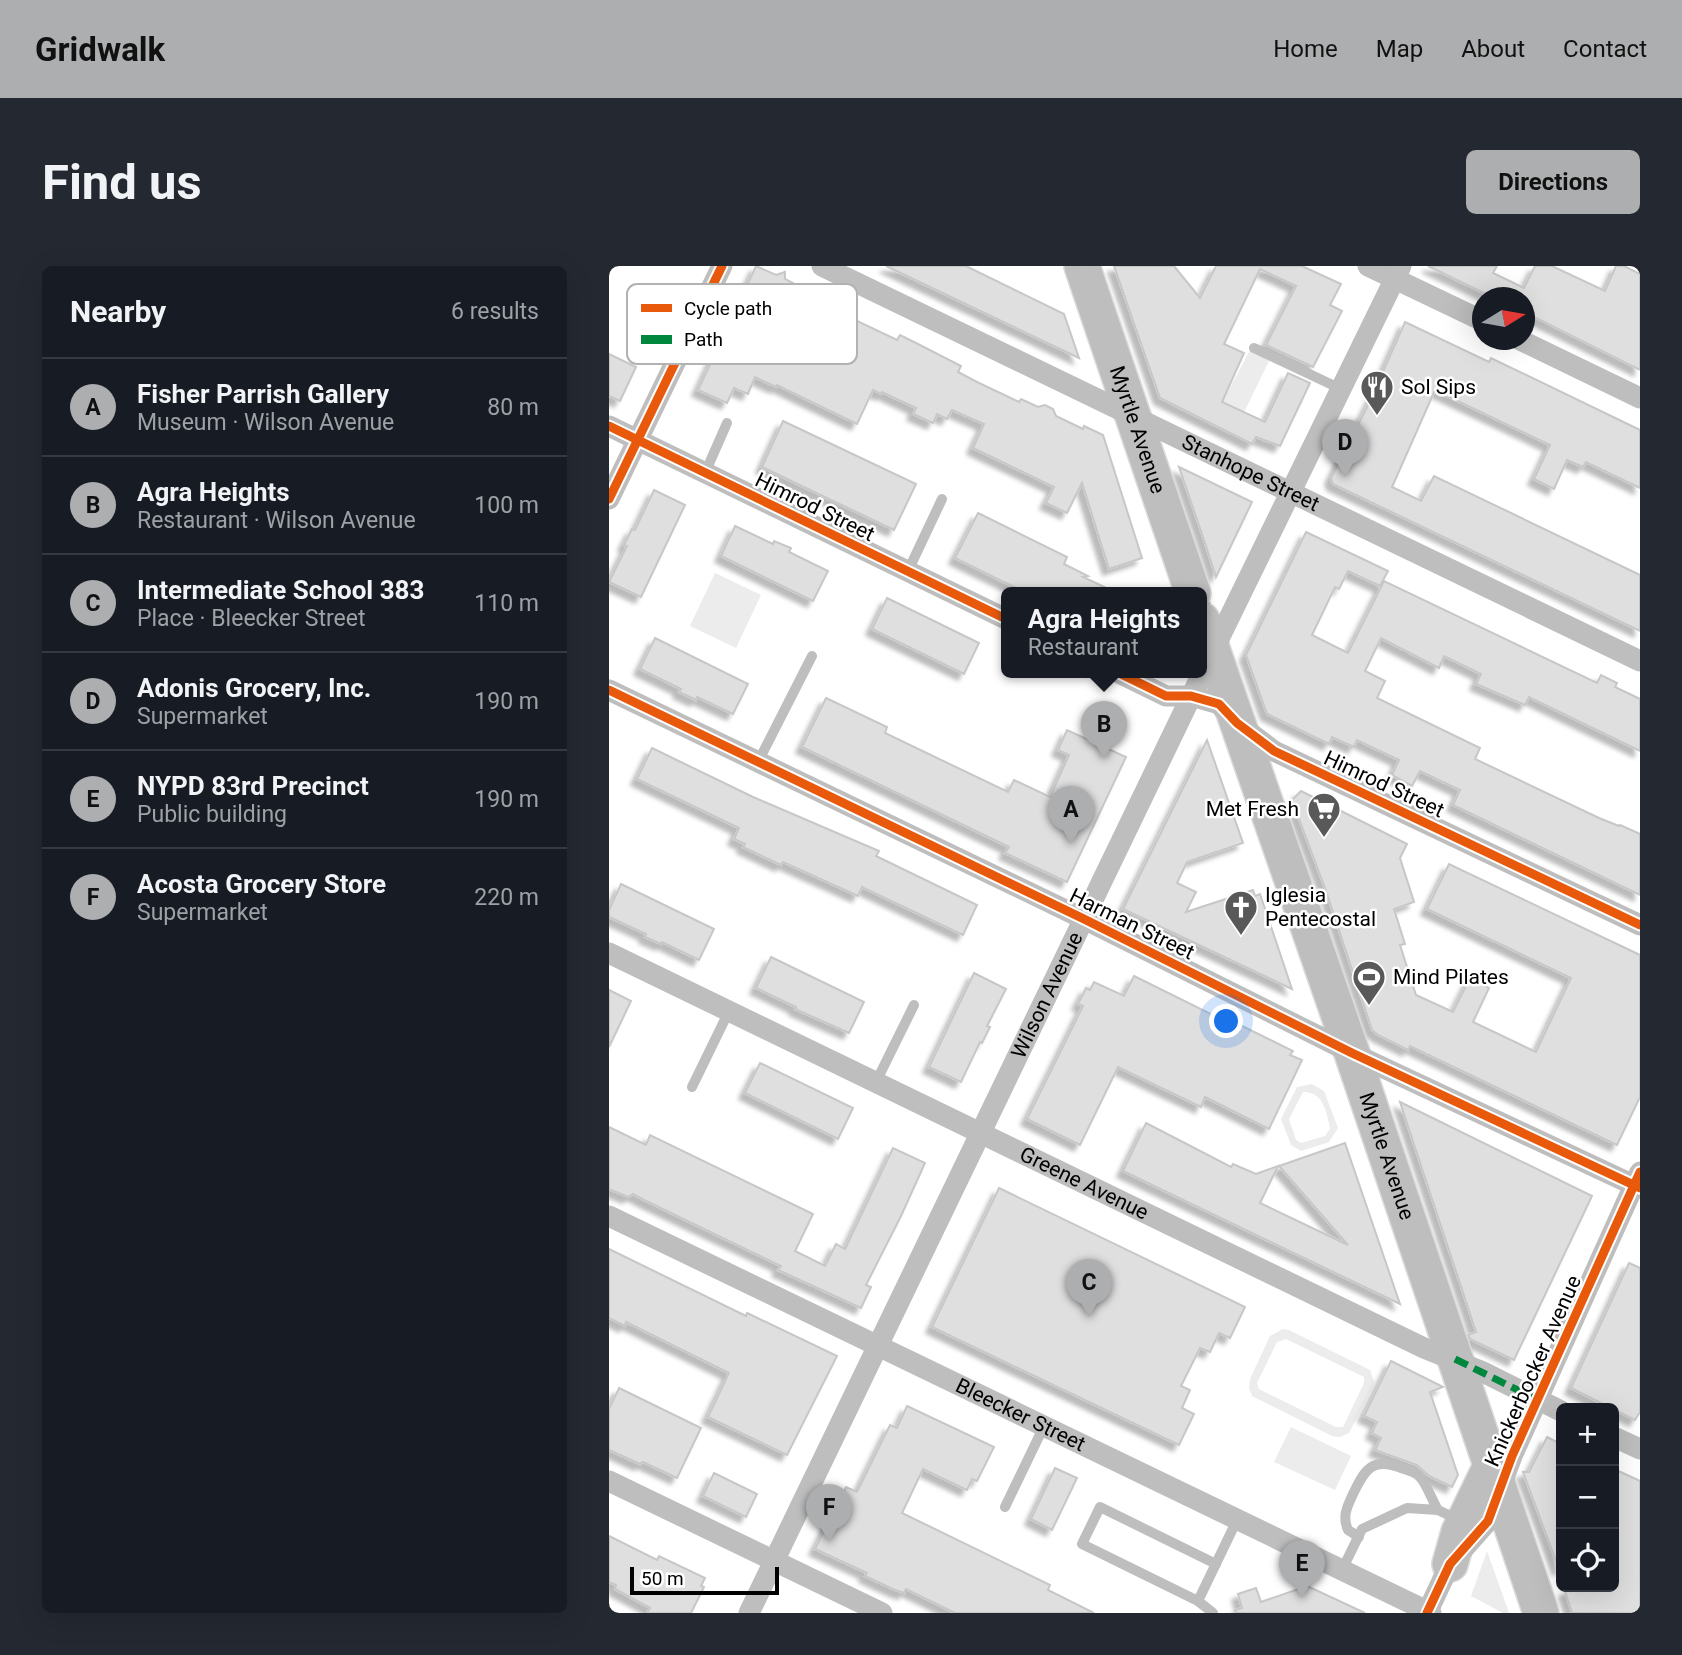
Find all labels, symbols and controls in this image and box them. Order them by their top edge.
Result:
text: Gridwalk [35,30,165,69]
text: Home [1273,35,1338,63]
text: Map [1376,35,1423,63]
text: About [1461,35,1525,63]
text: Contact [1563,35,1647,63]
button: Directions [1466,150,1640,214]
text: Find us [42,154,202,211]
legend [627,284,857,364]
north arrow [1472,287,1535,350]
text: Nearby [70,294,166,329]
text: Cycle path [684,297,772,320]
text: 6 results [451,298,539,325]
text: Path [684,328,723,351]
street label: Myrtle Avenue [1105,363,1170,497]
restaurant icon: Sol Sips [1358,368,1396,417]
place label: Sol Sips [1401,375,1476,399]
text: Fisher Parrish Gallery [137,379,389,409]
text: A [85,394,101,421]
text: 80 m [487,394,539,421]
text: Museum · Wilson Avenue [137,409,394,436]
pin: D [1322,419,1368,477]
street label: Stanhope Street [1178,430,1323,516]
street label: Himrod Street [751,468,879,546]
text: Agra Heights [137,477,290,507]
text: B [86,492,100,519]
text: 100 m [474,492,539,519]
text: Restaurant · Wilson Avenue [137,507,416,534]
text: Intermediate School 383 [137,575,424,605]
popup [1001,587,1207,678]
text: C [85,590,101,617]
text: 110 m [474,590,539,617]
text: Agra Heights [1028,604,1180,634]
text: Place · Bleecker Street [137,605,365,632]
text: Restaurant [1028,634,1139,661]
text: Adonis Grocery, Inc. [137,673,371,703]
text: D [86,688,100,715]
text: 190 m [474,688,539,715]
pin: B [1081,701,1127,759]
text: Supermarket [137,703,268,730]
street label: Himrod Street [1320,746,1448,822]
text: NYPD 83rd Precinct [137,771,369,801]
text: E [87,786,99,813]
text: 190 m [474,786,539,813]
pin: A [1048,786,1094,844]
supermarket icon: Met Fresh [1305,790,1343,839]
place label: Met Fresh [1206,797,1299,821]
text: Public building [137,801,287,828]
text: Acosta Grocery Store [137,869,386,899]
street label: Harman Street [1066,883,1198,965]
place label: Iglesia Pentecostal [1265,883,1376,931]
text: F [87,884,99,911]
text: 220 m [474,884,539,911]
church icon: Iglesia Pentecostal [1222,888,1260,937]
text: Supermarket [137,899,268,926]
street label: Wilson Avenue [1006,928,1088,1062]
sports icon: Mind Pilates [1350,958,1388,1007]
place label: Mind Pilates [1393,965,1509,989]
your location [1209,1004,1243,1038]
street label: Myrtle Avenue [1354,1089,1419,1223]
street label: Greene Avenue [1016,1142,1152,1225]
pin: C [1066,1259,1112,1317]
street label: Knickerbocker Avenue [1480,1272,1586,1470]
street label: Bleecker Street [952,1373,1089,1456]
map controls [1556,1403,1619,1592]
button: + [1556,1403,1619,1466]
button: − [1556,1466,1619,1529]
pin: F [806,1484,852,1542]
button: locate [1556,1529,1619,1592]
pin: E [1279,1540,1325,1598]
scale bar [630,1564,779,1596]
text: 50 m [641,1567,684,1590]

